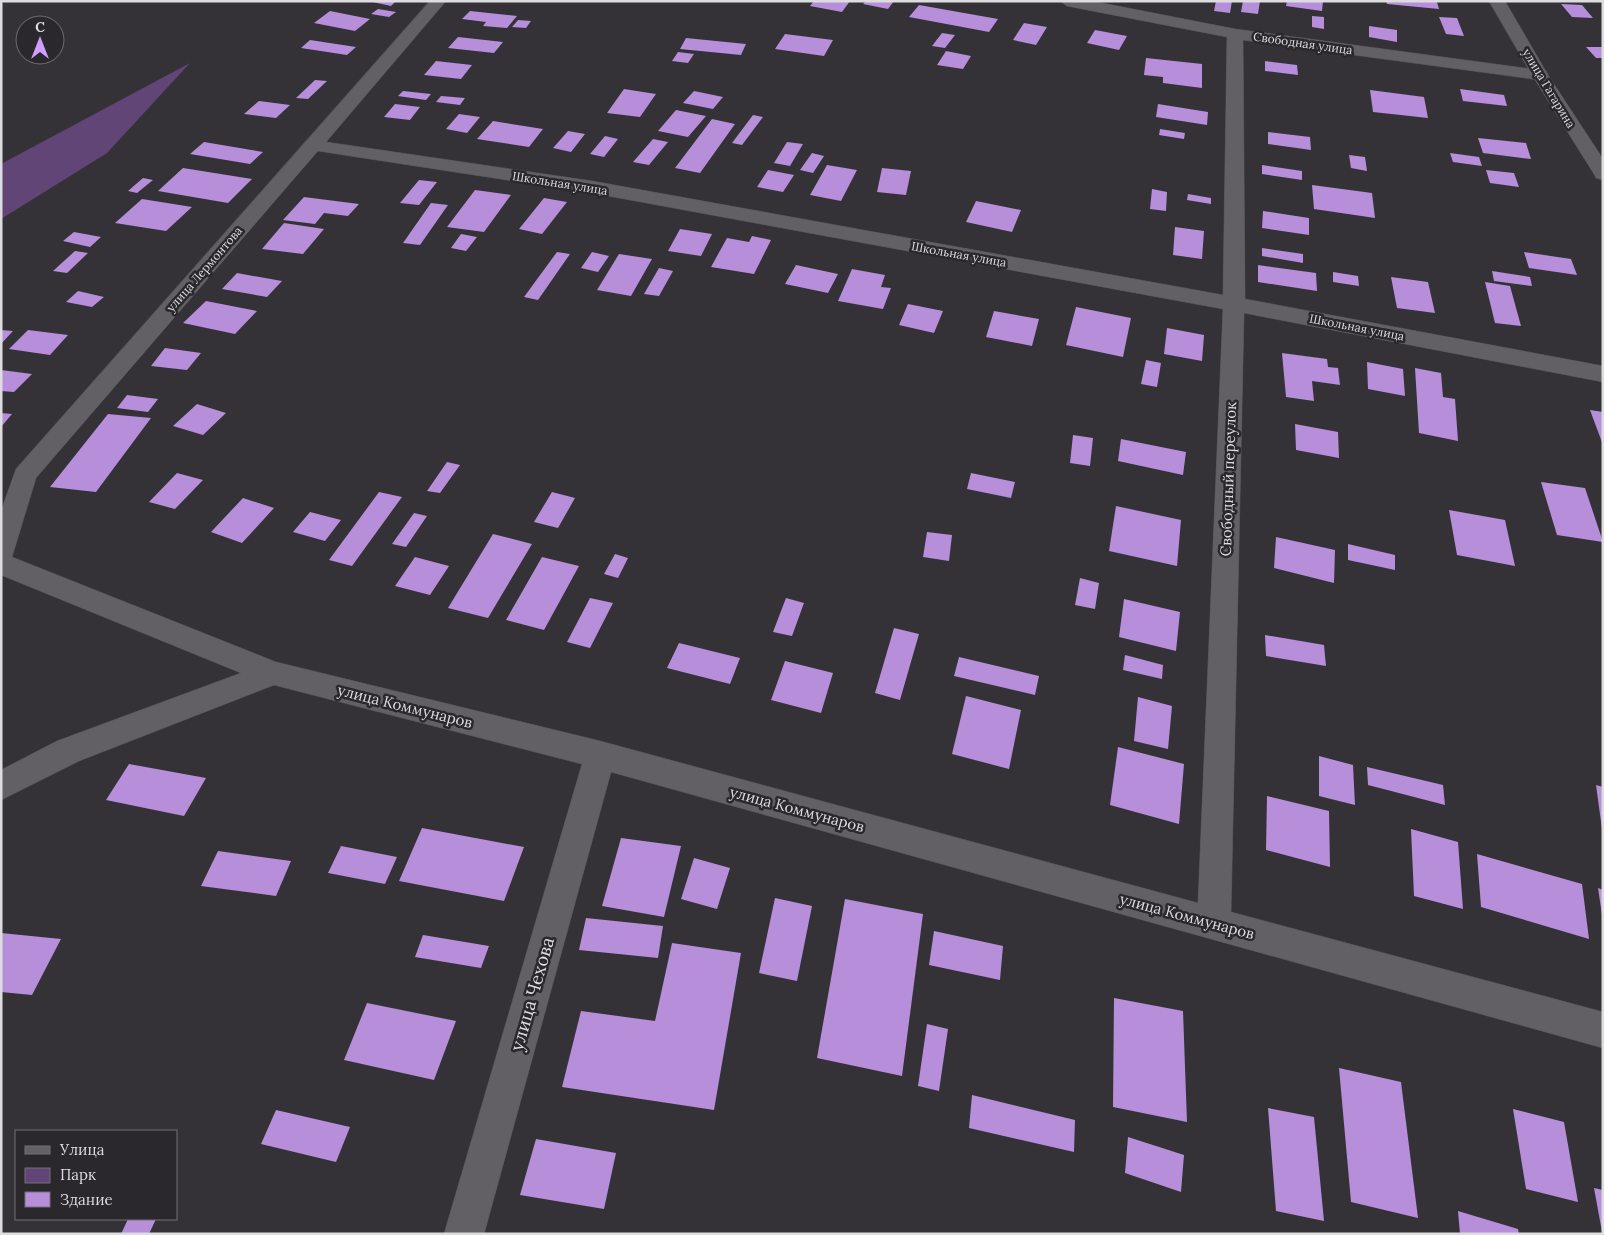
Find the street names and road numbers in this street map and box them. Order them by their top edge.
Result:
street label: Свободная улица [1252,29,1354,57]
street label: улица Гагарина [1519,45,1579,131]
street label: Школьная улица [511,168,609,198]
street label: улица Лермонтова [163,223,245,315]
street label: Школьная улица [910,238,1008,270]
street label: Школьная улица [1308,310,1406,344]
street label: Свободный переулок [1216,401,1240,557]
street label: улица Коммунаров [335,680,475,732]
street label: улица Коммунаров [728,782,867,836]
street label: улица Коммунаров [1118,889,1257,943]
street label: улица Чехова [505,934,559,1054]

